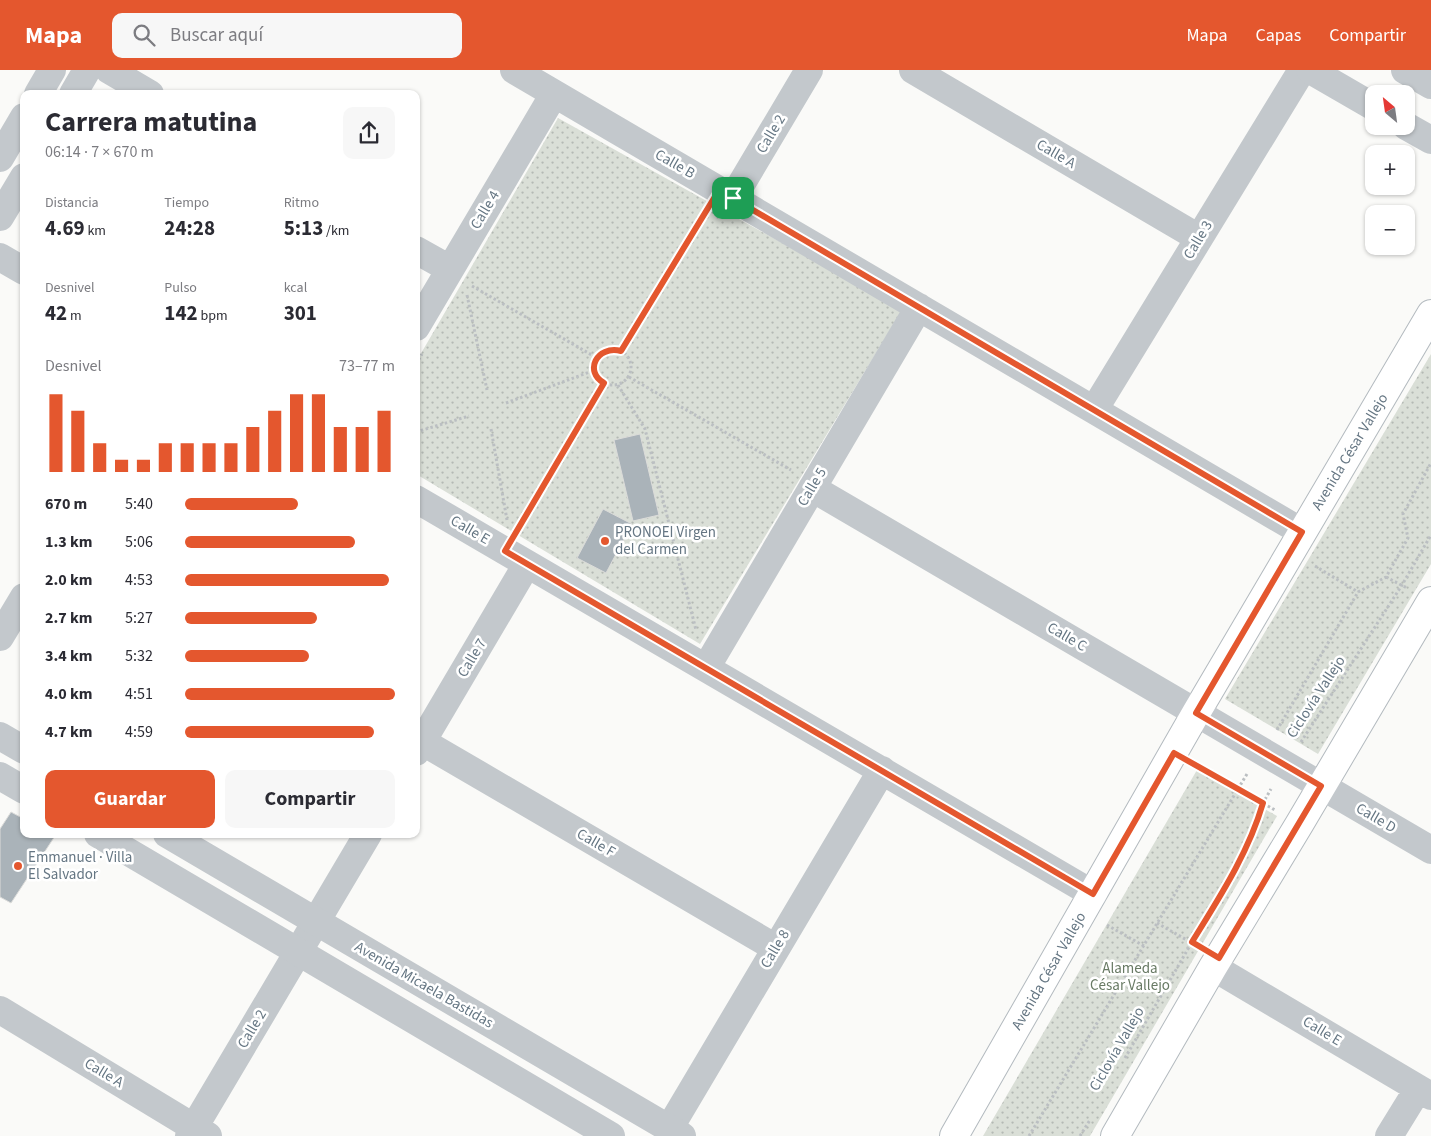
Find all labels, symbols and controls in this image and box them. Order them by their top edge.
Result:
search box [112,13,462,58]
text: Mapa [25,18,82,53]
icon: search [130,21,158,49]
text: Buscar aquí [170,22,263,49]
text: Mapa [1187,23,1228,48]
text: Capas [1256,23,1301,48]
text: Compartir [1329,23,1406,48]
north arrow [1365,85,1415,135]
map controls [1365,85,1415,255]
text: Carrera matutina [45,102,257,142]
button: share [343,107,395,159]
street label: Calle 2 [751,111,791,157]
street label: Calle A [1032,134,1080,174]
text: 06:14 · 7 × 670 m [45,141,154,163]
street label: Calle B [651,144,699,184]
button: + [1365,145,1415,195]
pin [712,177,754,219]
icon: arrive [719,184,747,212]
street label: Calle 4 [465,186,505,233]
text: Distancia [45,193,99,213]
text: Tiempo [164,193,209,213]
text: Ritmo [284,193,319,213]
button: − [1365,205,1415,255]
text: 4.69 [45,213,85,243]
text: 24:28 [164,213,215,243]
text: 5:13 [284,213,323,243]
street label: Calle 3 [1178,217,1218,263]
text: km [85,221,106,241]
text: /km [323,221,349,241]
text: Desnivel [45,278,95,298]
text: Pulso [164,278,197,298]
text: kcal [284,278,307,298]
text: 42 [45,298,67,328]
text: 142 [164,298,198,328]
text: 301 [284,298,317,328]
text: m [67,306,82,326]
text: bpm [198,306,228,326]
text: Desnivel [45,355,102,377]
text: 73–77 m [339,355,395,377]
street label: Avenida César Vallejo [1307,390,1393,514]
street label: Calle 5 [792,464,832,510]
text: 670 m [45,493,87,515]
text: 5:40 [125,493,153,515]
street label: Calle E [447,510,494,550]
place label: PRONOEI Virgen del Carmen [615,522,716,560]
text: 1.3 km [45,531,92,553]
text: 5:06 [125,531,153,553]
marker: PRONOEI Virgen del Carmen [599,535,611,547]
text: 2.0 km [45,569,92,591]
text: 4:53 [125,569,153,591]
text: 2.7 km [45,607,92,629]
text: 5:27 [125,607,153,629]
street label: Calle C [1043,617,1091,657]
street label: Calle 7 [452,635,492,681]
text: 3.4 km [45,645,92,667]
text: 5:32 [125,645,153,667]
street label: Ciclovía Vallejo [1282,652,1350,742]
text: 4.0 km [45,683,92,705]
text: 4:51 [125,683,153,705]
text: 4.7 km [45,721,92,743]
text: 4:59 [125,721,153,743]
button: Guardar [45,770,215,828]
button: Compartir [225,770,395,828]
street label: Calle D [1352,798,1400,838]
street label: Calle F [573,823,620,863]
place label: Emmanuel · Villa El Salvador [28,847,132,885]
marker: Emmanuel · Villa El Salvador [12,860,24,872]
street label: Avenida César Vallejo [1007,908,1091,1034]
street label: Calle 8 [755,926,795,972]
street label: Avenida Micaela Bastidas [351,937,497,1033]
park label: Alameda César Vallejo [1090,958,1170,996]
street label: Ciclovía Vallejo [1084,1003,1150,1095]
street label: Calle 2 [232,1006,272,1052]
street label: Calle E [1299,1011,1346,1051]
street label: Calle A [80,1053,128,1093]

